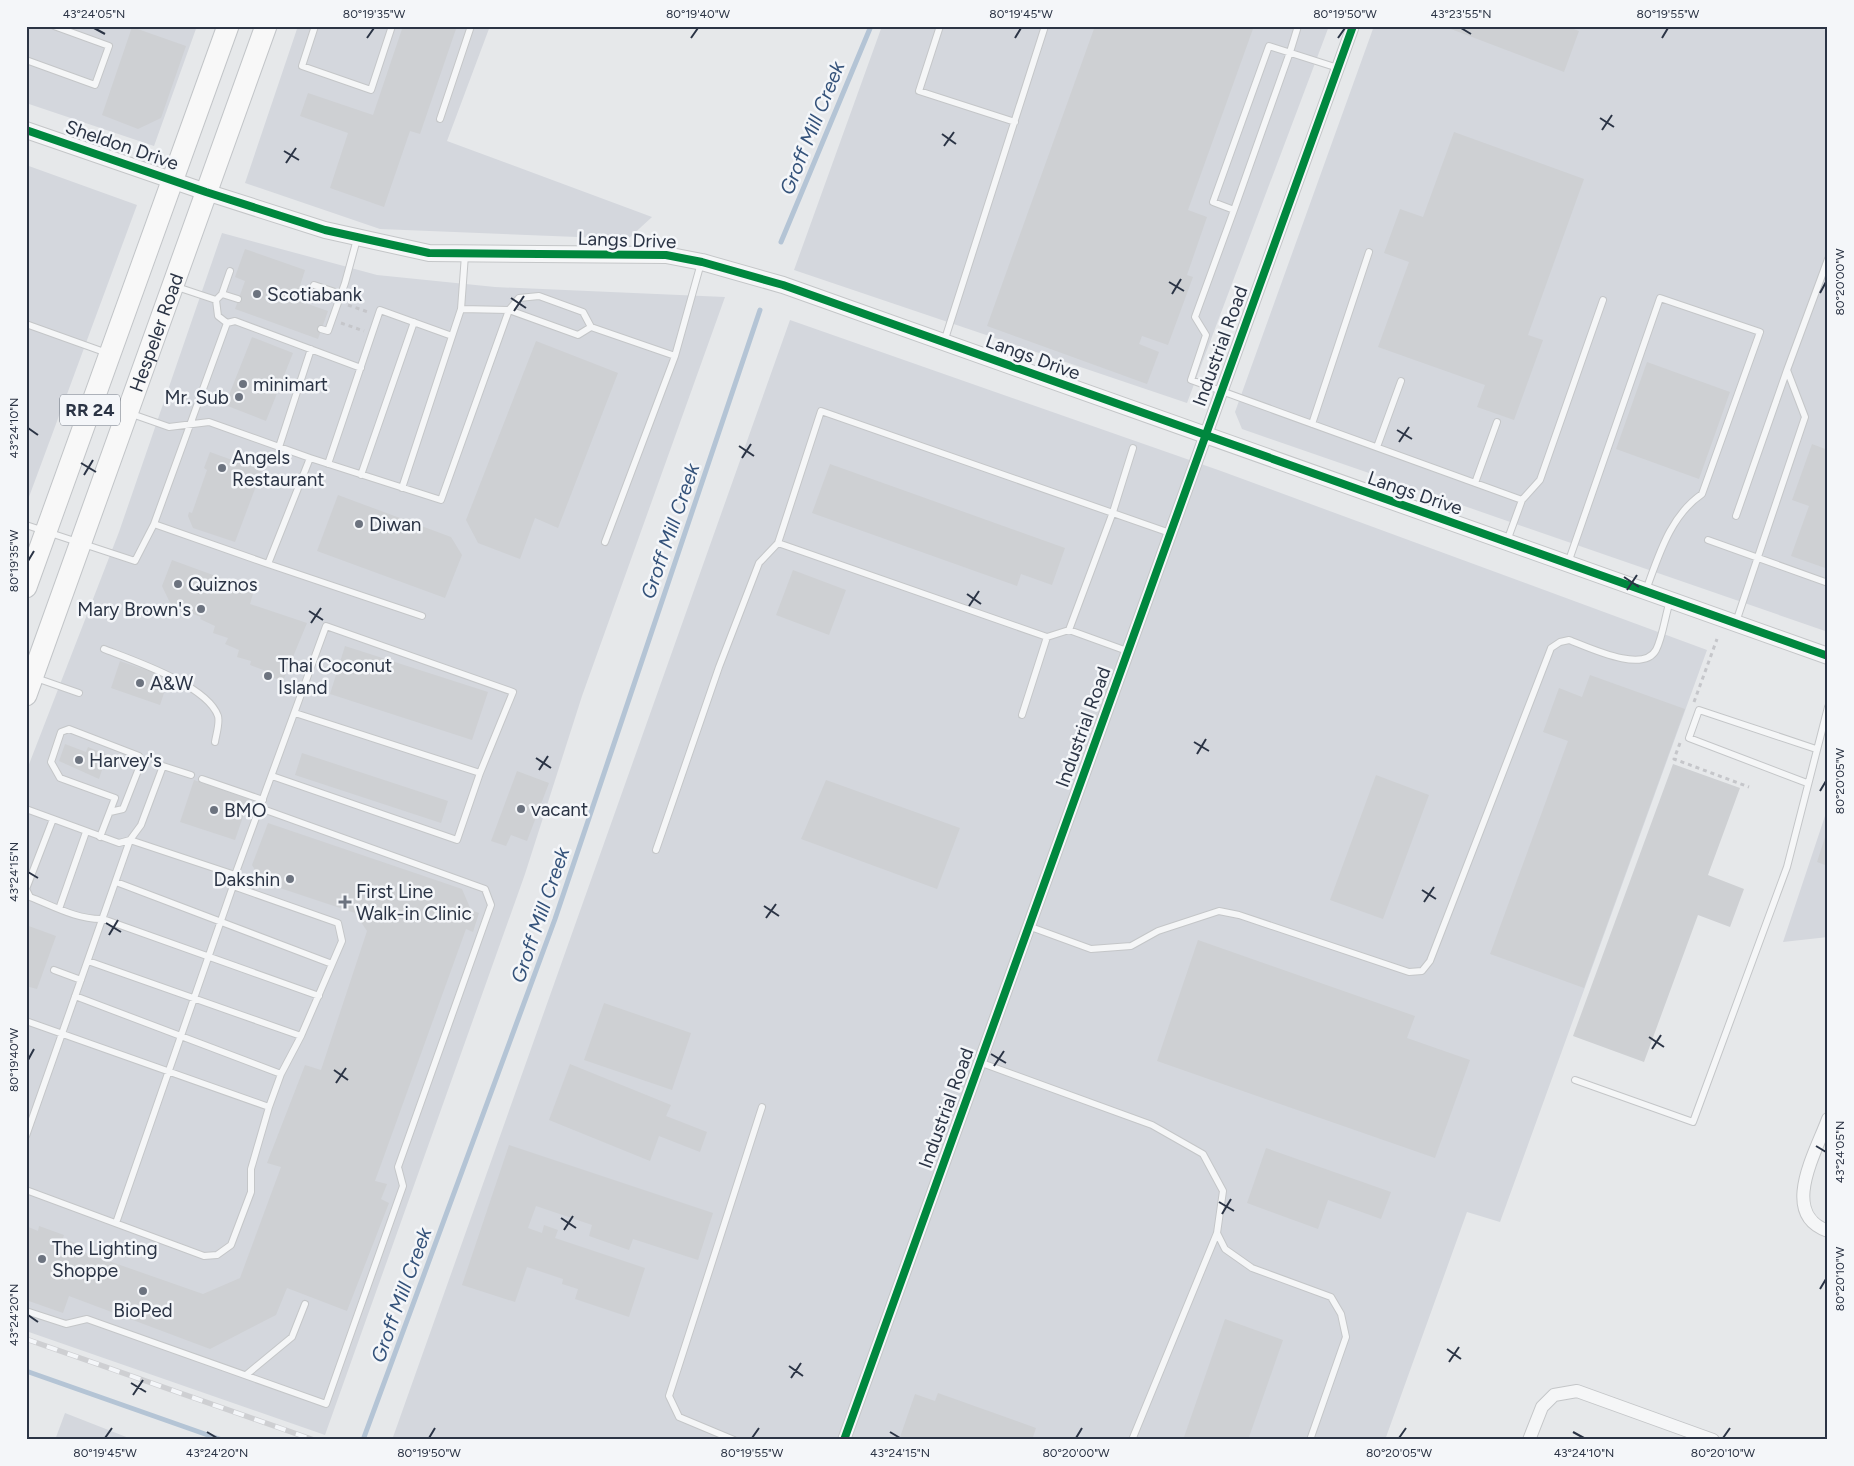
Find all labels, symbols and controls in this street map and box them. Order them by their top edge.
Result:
text: 43°24'05"N [63,7,125,21]
text: 80°19'35"W [343,7,406,21]
text: 80°19'40"W [666,7,731,21]
text: 80°19'45"W [989,7,1053,21]
text: 80°19'50"W [1313,7,1377,21]
text: 43°23'55"N [1431,7,1491,21]
text: 80°19'55"W [1637,7,1700,21]
water label: Groff Mill Creek [774,57,850,198]
street label: Sheldon Drive [62,115,182,175]
street label: Langs Drive [577,227,677,253]
text: 80°20'00"W [1833,248,1847,316]
street label: Hespeler Road [124,270,188,395]
place label: Scotiabank [267,283,363,306]
street label: Industrial Road [1188,283,1252,409]
marker: Scotiabank [251,288,263,300]
street label: Langs Drive [983,329,1083,385]
place label: minimart [253,373,328,396]
marker: minimart [237,378,249,390]
place label: Mr. Sub [164,386,229,409]
marker: Mr. Sub [233,391,245,403]
road number: RR 24 [60,394,120,426]
text: 43°24'10"N [7,398,21,458]
place label: Angels Restaurant [232,446,324,491]
water label: Groff Mill Creek [636,459,705,602]
marker: Angels Restaurant [216,462,228,474]
street label: Langs Drive [1365,466,1465,520]
place label: Diwan [369,513,421,536]
marker: Diwan [353,518,365,530]
text: 80°19'35"W [7,529,21,592]
place label: Quiznos [188,573,258,596]
marker: Quiznos [172,578,184,590]
place label: Mary Brown's [77,598,191,621]
marker: Mary Brown's [195,603,207,615]
place label: Thai Coconut Island [278,654,392,699]
street label: Industrial Road [1051,664,1115,790]
marker: Thai Coconut Island [262,670,274,682]
place label: A&W [150,672,194,695]
marker: A&W [134,677,146,689]
text: 80°20'05"W [1833,747,1847,814]
place label: Harvey's [89,749,162,772]
marker: Harvey's [73,754,85,766]
place label: vacant [531,798,588,821]
place label: BMO [224,799,266,822]
marker: vacant [515,803,527,815]
marker: BMO [208,804,220,816]
text: 43°24'15"N [7,842,21,902]
water label: Groff Mill Creek [506,843,575,986]
place label: Dakshin [214,868,280,891]
marker: Dakshin [284,873,296,885]
place label: First Line Walk-in Clinic [356,880,472,925]
marker: First Line Walk-in Clinic [338,895,352,909]
text: 80°19'40"W [7,1027,21,1092]
street label: Industrial Road [914,1045,978,1171]
text: 43°24'05"N [1833,1121,1847,1183]
water label: Groff Mill Creek [366,1223,437,1366]
place label: The Lighting Shoppe [52,1237,158,1282]
text: 80°20'10"W [1833,1246,1847,1311]
marker: The Lighting Shoppe [36,1253,48,1265]
text: 43°24'20"N [7,1284,21,1346]
marker: BioPed [137,1285,149,1297]
place label: BioPed [113,1299,173,1322]
text: 80°19'45"W [73,1446,137,1460]
text: 43°24'20"N [186,1446,248,1460]
text: 80°19'50"W [397,1446,461,1460]
text: 80°19'55"W [721,1446,784,1460]
text: 43°24'15"N [870,1446,930,1460]
text: 80°20'00"W [1042,1446,1110,1460]
text: 80°20'05"W [1366,1446,1433,1460]
text: 43°24'10"N [1554,1446,1614,1460]
text: 80°20'10"W [1691,1446,1756,1460]

